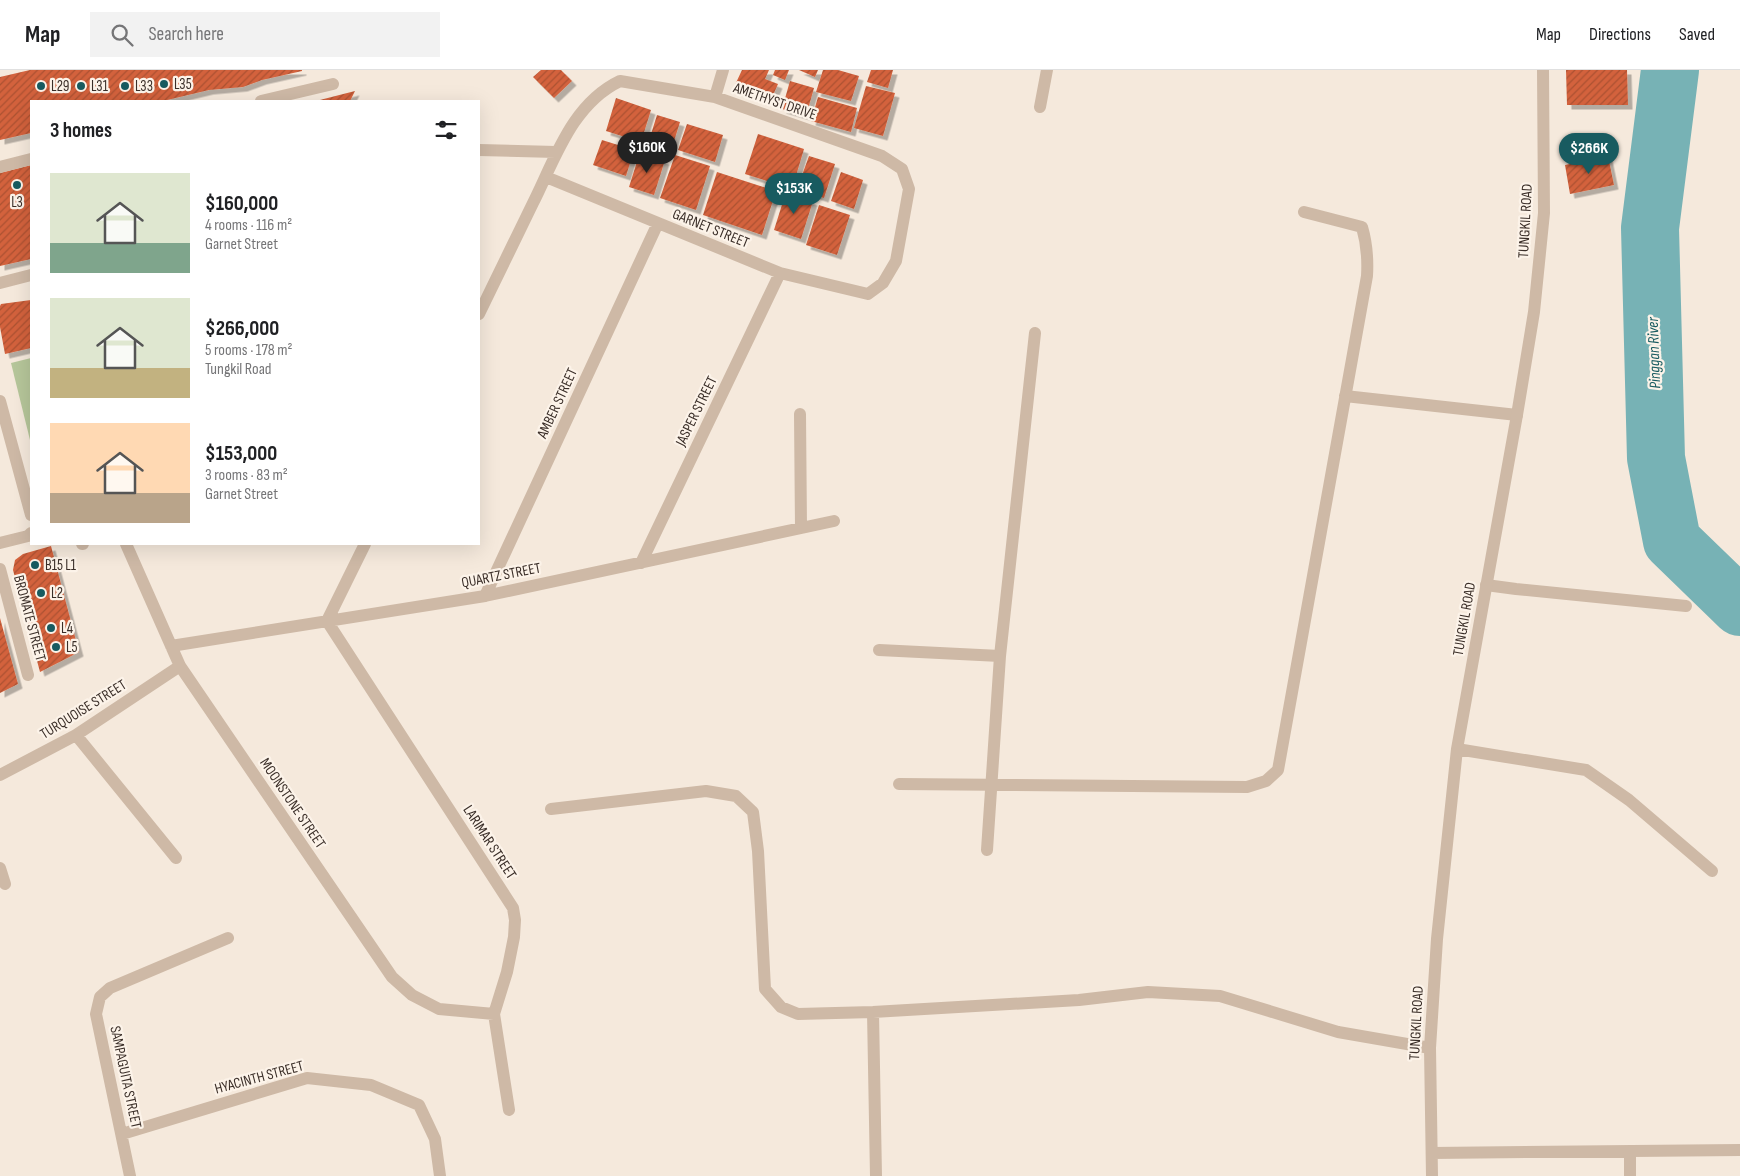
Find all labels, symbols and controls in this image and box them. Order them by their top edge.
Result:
search box [90,12,440,57]
text: Map [25,20,60,49]
icon: search [108,21,136,49]
text: Search here [148,23,224,46]
text: Map [1536,24,1561,45]
text: Directions [1589,24,1651,45]
text: Saved [1679,24,1715,45]
place label: L35 [174,75,192,94]
place label: L29 [51,77,70,96]
place label: L31 [91,77,109,96]
place label: L33 [135,77,153,96]
marker: L35 [158,78,170,90]
street label: AMETHYST DRIVE [730,78,819,125]
marker: L29 [35,80,47,92]
marker: L31 [75,80,87,92]
marker: L33 [119,80,131,92]
icon: filters [432,116,460,144]
text: 3 homes [50,118,112,143]
pin: $160K [612,132,682,174]
pin: $266K [1554,132,1624,175]
text: $160K [628,138,666,157]
text: $266K [1570,139,1608,158]
pin: $153K [759,172,829,215]
marker: L3 [11,179,23,191]
text: $153K [776,179,812,198]
street label: TUNGKIL ROAD [1514,183,1537,259]
text: $160,000 [205,191,278,216]
place label: L3 [11,193,23,212]
icon: home [90,193,150,253]
street label: GARNET STREET [670,204,752,252]
text: 4 rooms · 116 m² [205,216,292,235]
text: Garnet Street [205,235,278,254]
text: $266,000 [205,316,279,341]
water label: Pinggan River [1644,316,1665,389]
icon: home [90,318,150,378]
text: 5 rooms · 178 m² [205,341,293,360]
text: Tungkil Road [205,360,272,379]
street label: AMBER STREET [533,365,582,442]
street label: JASPER STREET [671,373,722,450]
text: $153,000 [205,441,277,466]
icon: home [90,443,150,503]
text: 3 rooms · 83 m² [205,466,288,485]
text: Garnet Street [205,485,278,504]
place label: B15 L1 [45,556,77,575]
marker: B15 L1 [29,559,41,571]
street label: QUARTZ STREET [460,559,542,592]
street label: BROMATE STREET [9,573,50,663]
street label: TUNGKIL ROAD [1449,581,1480,657]
place label: L2 [51,584,63,603]
marker: L2 [35,587,47,599]
place label: L4 [61,619,73,638]
marker: L4 [45,622,57,634]
place label: L5 [66,638,78,657]
marker: L5 [50,641,62,653]
street label: TURQUOISE STREET [37,675,130,744]
street label: MOONSTONE STREET [255,754,330,852]
street label: LARIMAR STREET [459,802,521,883]
street label: TUNGKIL ROAD [1405,985,1428,1061]
street label: SAMPAGUITA STREET [105,1024,146,1130]
street label: HYACINTH STREET [213,1056,306,1098]

